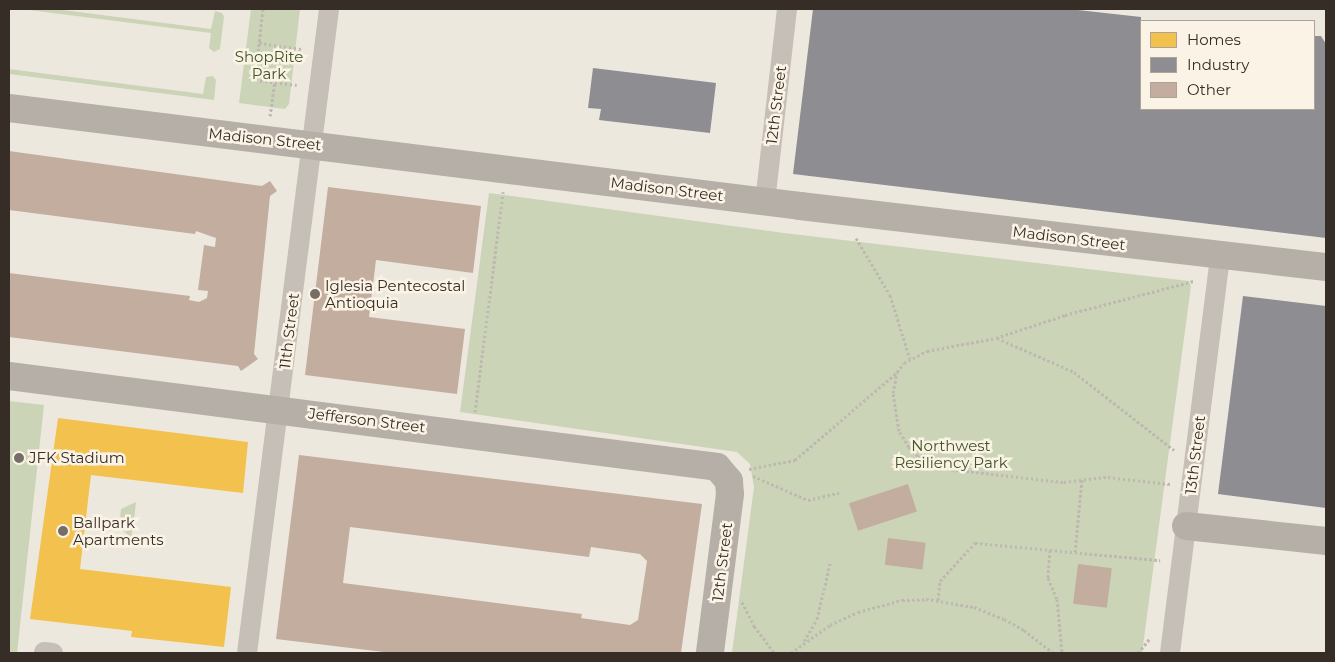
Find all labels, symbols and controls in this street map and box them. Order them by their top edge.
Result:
legend [1140,20,1315,110]
text: Homes [1187,30,1241,49]
park label: ShopRite Park [235,47,303,82]
text: Industry [1187,55,1249,74]
street label: 12th Street [762,64,790,146]
text: Other [1187,80,1231,99]
street label: Madison Street [208,124,322,154]
street label: Madison Street [610,173,724,205]
street label: Madison Street [1012,222,1126,254]
place label: Iglesia Pentecostal Antioquia [325,276,465,311]
marker: Iglesia Pentecostal Antioquia [309,288,321,300]
street label: 11th Street [275,292,303,370]
street label: Jefferson Street [307,404,427,436]
street label: 13th Street [1181,415,1209,495]
park label: Northwest Resiliency Park [894,436,1008,471]
place label: JFK Stadium [29,449,125,467]
marker: JFK Stadium [13,452,25,464]
place label: Ballpark Apartments [73,513,164,548]
street label: 12th Street [708,521,736,603]
marker: Ballpark Apartments [57,525,69,537]

